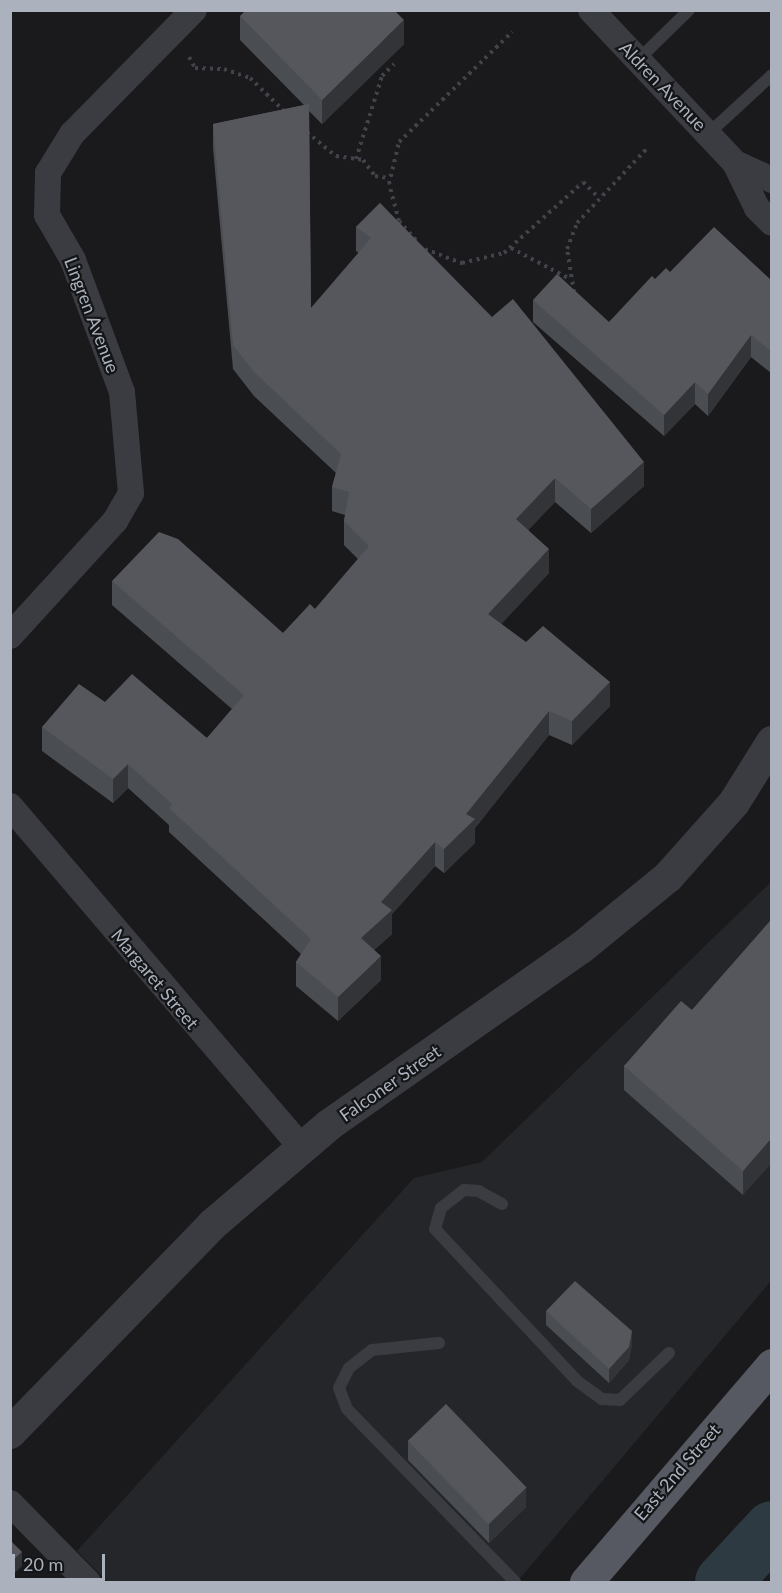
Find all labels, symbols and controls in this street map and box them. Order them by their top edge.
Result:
street label: Aldren Avenue [615,37,711,135]
street label: Lingren Avenue [60,254,124,376]
street label: Margaret Street [107,925,203,1033]
street label: Falconer Street [335,1040,445,1126]
street label: East 2nd Street [629,1419,725,1525]
scale bar [15,1542,108,1580]
text: 20 m [23,1553,63,1575]

